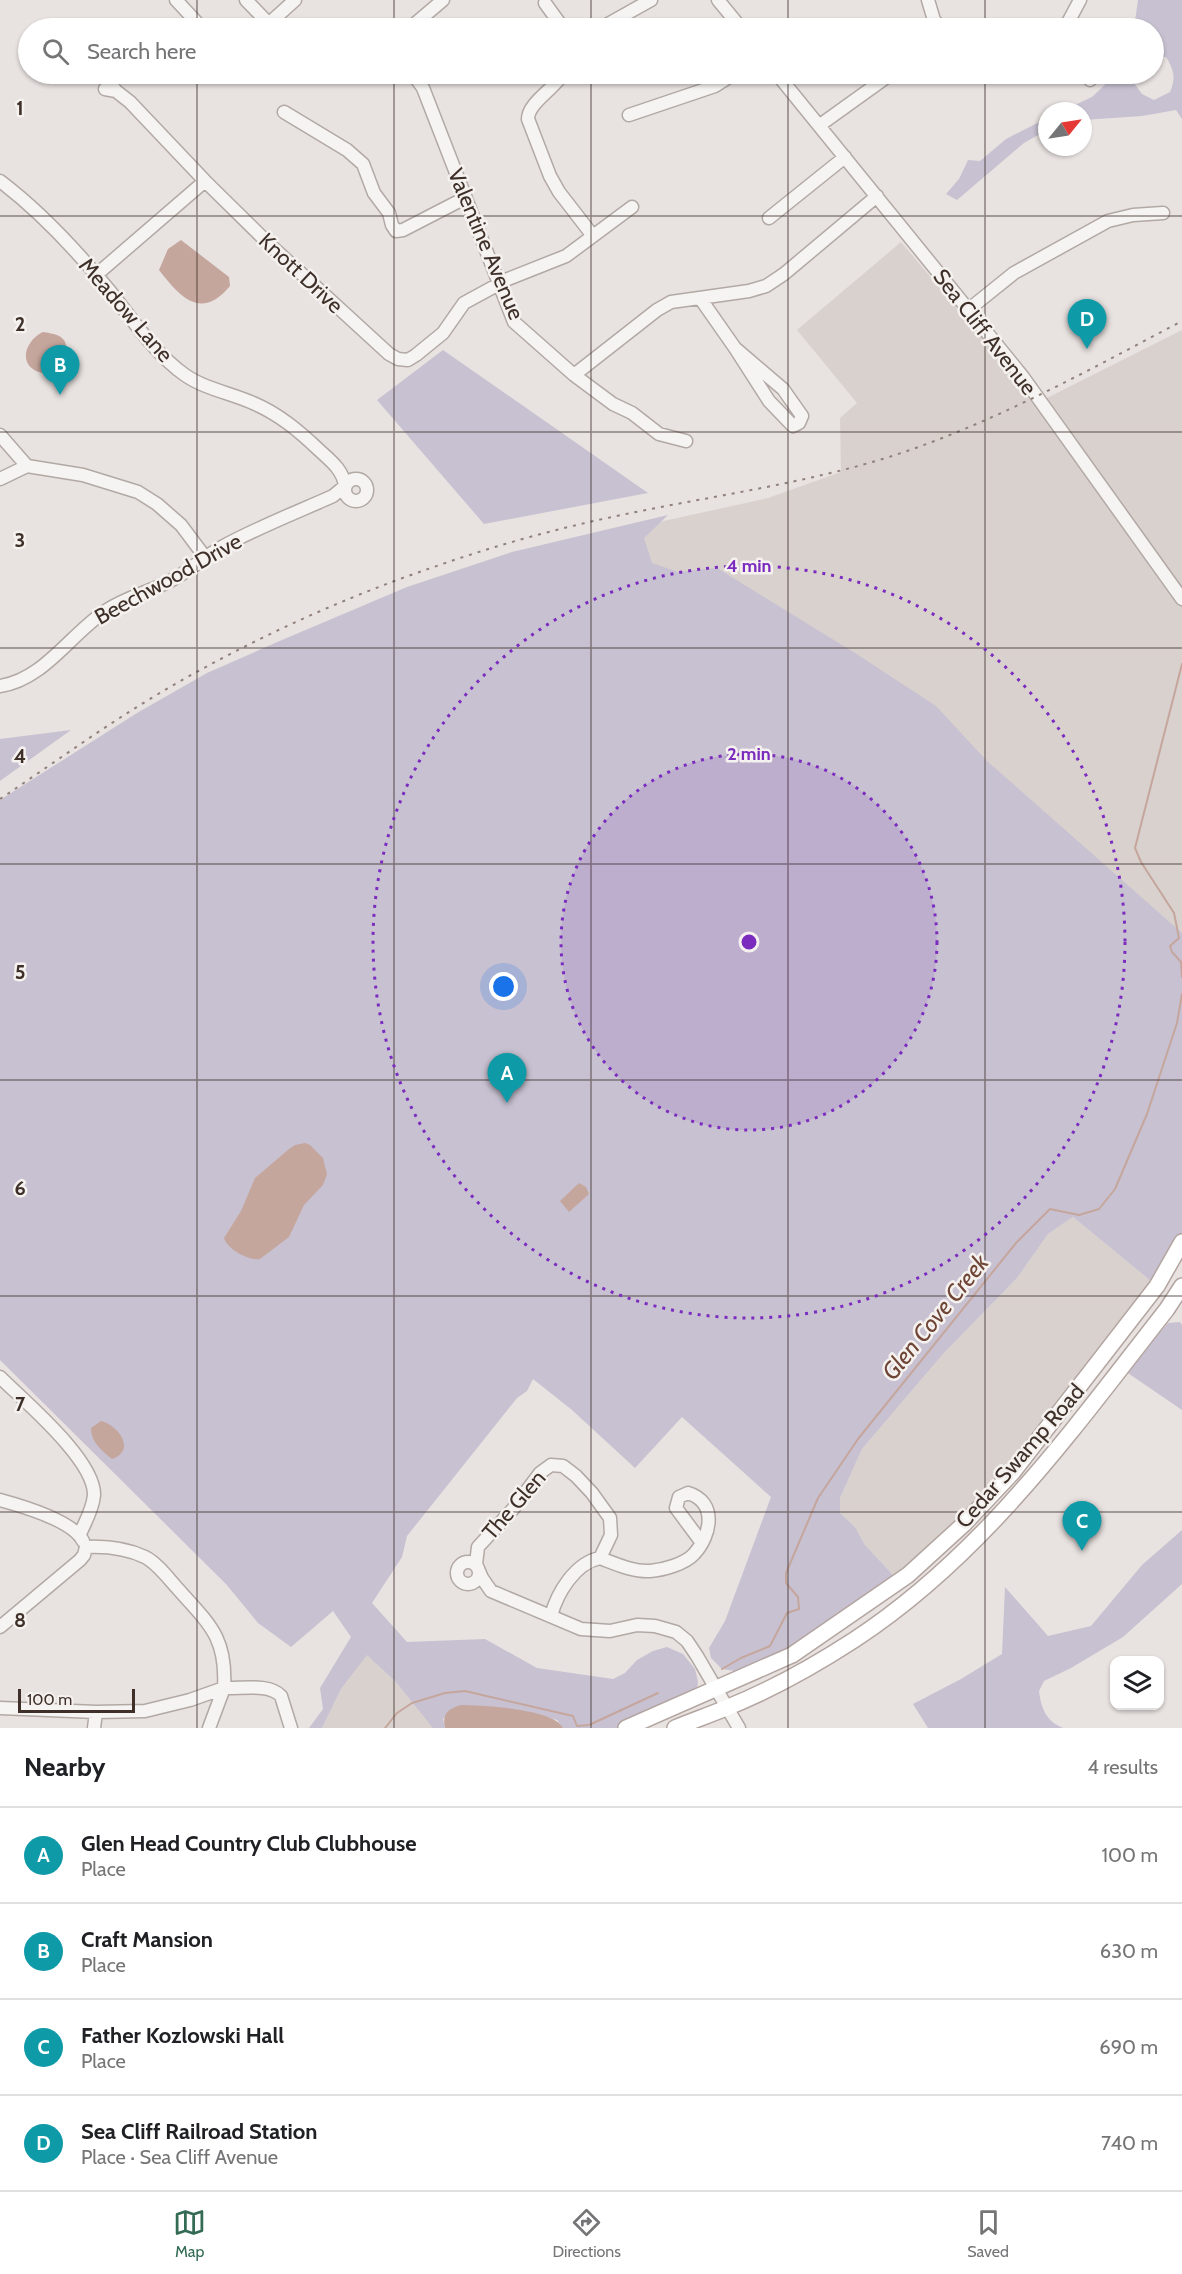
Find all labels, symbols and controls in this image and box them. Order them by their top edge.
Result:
search box [18,18,1164,84]
icon: search [39,35,72,68]
text: Search here [87,38,196,65]
text: 1 [16,96,24,120]
north arrow [1038,102,1092,156]
street label: Valentine Avenue [442,164,530,324]
street label: Knott Drive [253,227,349,319]
street label: Meadow Lane [73,252,179,368]
street label: Sea Cliff Avenue [927,264,1043,400]
pin: D [1068,300,1106,349]
text: 2 [15,312,25,336]
pin: B [40,346,80,395]
street label: Beechwood Drive [90,527,246,631]
text: 3 [15,528,25,552]
text: 4 min [726,555,772,577]
text: 2 min [727,743,771,765]
text: 4 [14,744,26,768]
centre of rings [739,932,759,952]
text: 5 [15,960,25,984]
your location [489,972,518,1001]
pin: A [488,1054,526,1103]
text: 6 [14,1176,26,1200]
water label: Glen Cove Creek [876,1248,995,1386]
street label: Cedar Swamp Road [950,1379,1090,1533]
text: 7 [15,1392,26,1416]
street label: The Glen [477,1465,551,1545]
pin: C [1062,1502,1102,1551]
text: 8 [14,1608,26,1632]
map controls [1110,1656,1164,1710]
button: layers [1110,1656,1164,1710]
scale bar [18,1686,135,1714]
text: 100 m [27,1690,72,1709]
text: Nearby [24,1751,105,1783]
text: 4 results [1087,1755,1158,1779]
text: Glen Head Country Club Clubhouse [81,1830,417,1857]
text: A [37,1843,50,1867]
text: 100 m [1102,1843,1158,1867]
text: Place [81,1857,126,1881]
text: Craft Mansion [81,1926,213,1953]
text: B [37,1939,50,1963]
text: 630 m [1100,1939,1158,1963]
text: Place [81,1953,126,1977]
text: Father Kozlowski Hall [81,2022,284,2049]
text: C [37,2035,50,2059]
text: 690 m [1099,2035,1158,2059]
text: Place [81,2049,126,2073]
text: Sea Cliff Railroad Station [81,2118,318,2145]
text: D [36,2131,51,2155]
text: 740 m [1101,2131,1158,2155]
text: Place · Sea Cliff Avenue [81,2145,278,2169]
tab: Map [173,2206,206,2261]
tab: Directions [553,2206,621,2261]
tab: Saved [967,2206,1009,2261]

